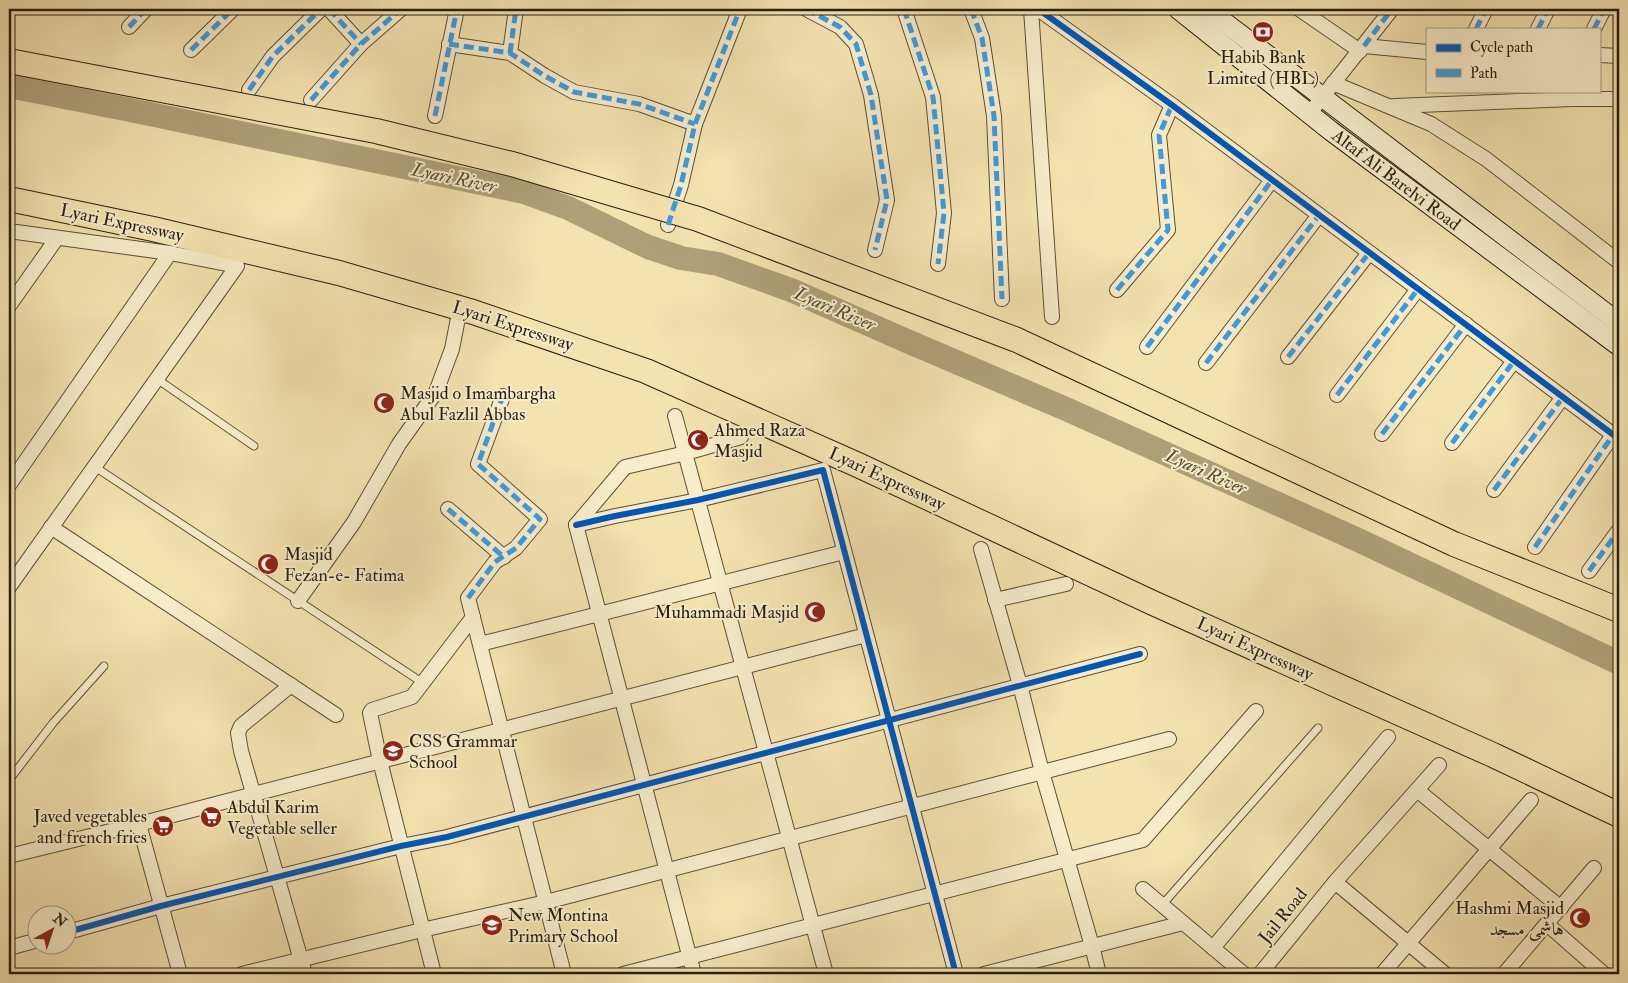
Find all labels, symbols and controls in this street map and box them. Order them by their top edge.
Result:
bank icon: Habib Bank Limited (HBL) [1251,20,1275,44]
legend [1426,28,1600,92]
text: Cycle path [1470,38,1533,58]
place label: Habib Bank Limited (HBL) [1207,46,1319,90]
text: Path [1470,64,1497,83]
street label: Altaf Ali Barelvi Road [1326,123,1465,236]
water label: Lyari River [408,157,500,199]
street label: Lyari Expressway [58,199,187,248]
water label: Lyari River [790,281,880,337]
street label: Lyari Expressway [449,296,578,357]
place label: Masjid o Imambargha Abul Fazlil Abbas [399,382,557,426]
mosque icon: Masjid o Imambargha Abul Fazlil Abbas [372,391,396,415]
place label: Ahmed Raza Masjid [713,419,806,463]
mosque icon: Ahmed Raza Masjid [686,428,710,452]
street label: Lyari Expressway [825,442,950,517]
water label: Lyari River [1161,443,1251,501]
place label: Masjid Fezan-e- Fatima [284,543,405,587]
mosque icon: Masjid Fezan-e- Fatima [256,552,280,576]
mosque icon: Muhammadi Masjid [803,600,827,624]
place label: Muhammadi Masjid [654,601,799,624]
street label: Lyari Expressway [1193,612,1318,687]
place label: CSS Grammar School [409,730,518,774]
school or university icon: CSS Grammar School [381,739,405,763]
place label: Abdul Karim Vegetable seller [226,796,337,840]
place label: Javed vegetables and french fries [33,805,147,849]
supermarket icon: Abdul Karim Vegetable seller [199,805,223,829]
supermarket icon: Javed vegetables and french fries [151,814,175,838]
street label: Jail Road [1253,883,1313,949]
place label: Hashmi Masjid ہاشمی مسجد [1455,897,1564,941]
place label: New Montina Primary School [508,904,619,948]
north arrow [28,906,78,956]
mosque icon: Hashmi Masjid ہاشمی مسجد [1568,906,1592,930]
text: N [49,909,71,931]
school or university icon: New Montina Primary School [480,913,504,937]

